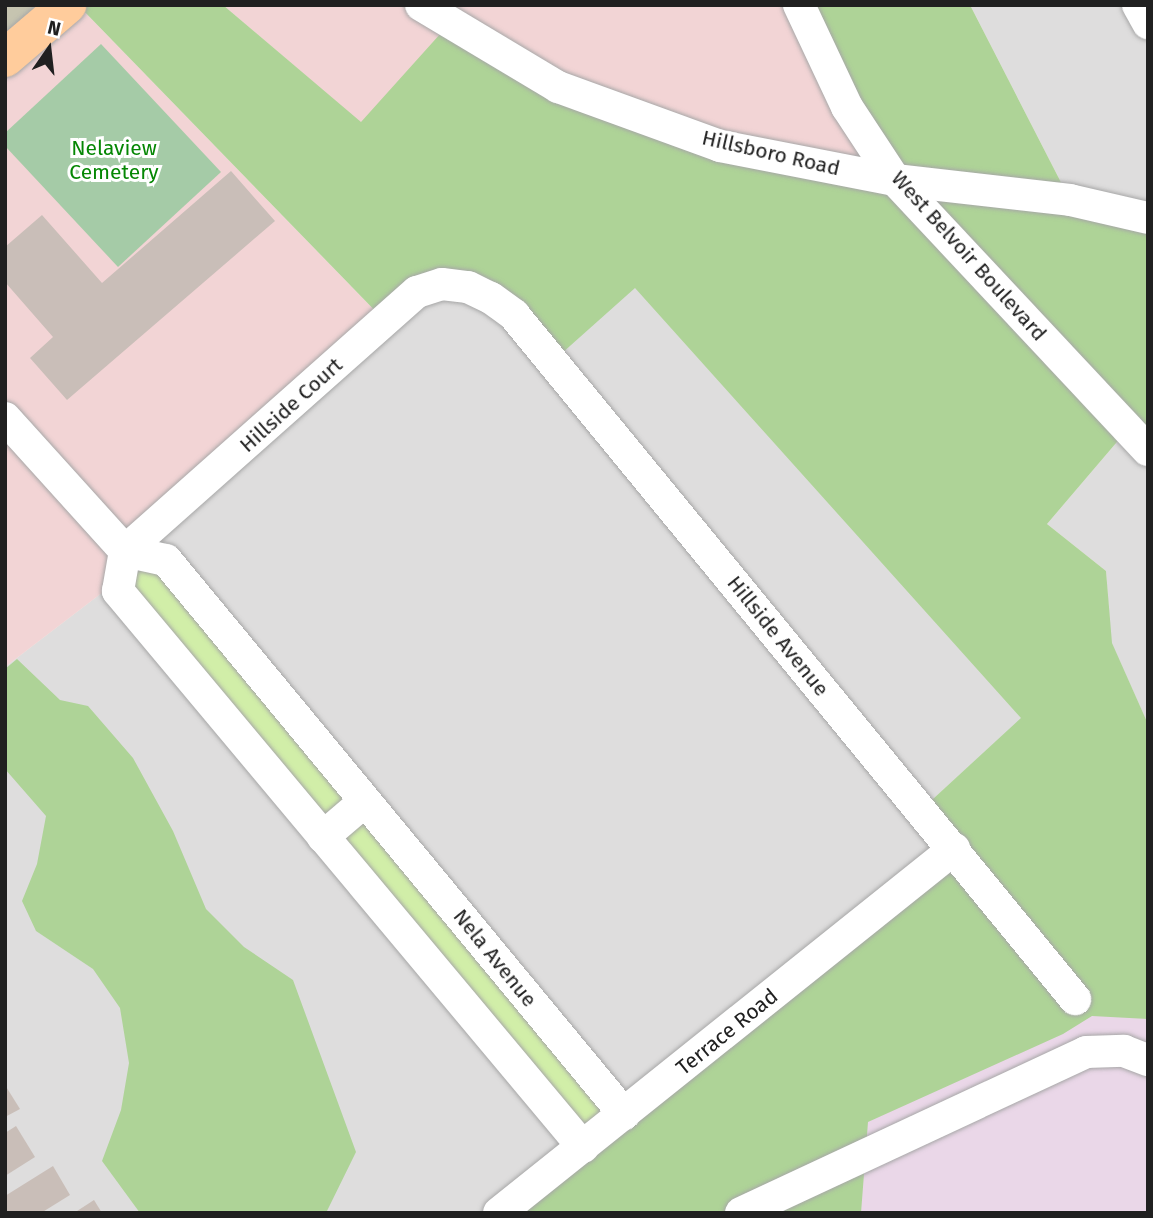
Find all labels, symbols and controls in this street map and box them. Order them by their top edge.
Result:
north arrow [14,14,84,84]
text: N [45,15,63,41]
street label: Hillsboro Road [700,125,842,181]
park label: Nelaview Cemetery [69,135,159,185]
street label: West Belvoir Boulevard [886,166,1052,346]
street label: Hillside Court [235,352,347,458]
street label: Hillside Avenue [722,571,834,701]
street label: Nela Avenue [448,904,542,1012]
street label: Terrace Road [671,983,783,1081]

